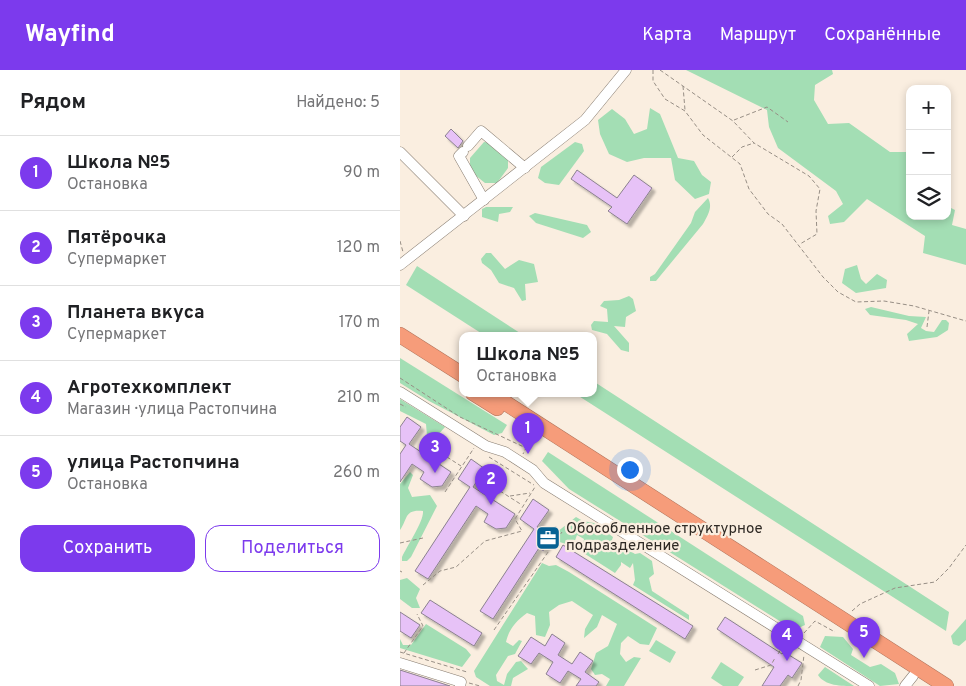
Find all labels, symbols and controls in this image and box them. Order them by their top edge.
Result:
text: Wayfind [25,20,115,50]
text: Карта [642,24,692,47]
text: Маршрут [720,24,796,47]
text: Сохранённые [824,24,941,47]
map controls [906,85,951,220]
button: + [906,85,951,130]
text: Рядом [20,89,86,116]
text: Найдено: 5 [296,93,380,113]
button: − [906,130,951,175]
text: Школа №5 [67,151,171,175]
text: 1 [33,163,39,183]
text: 90 m [343,163,380,183]
text: Остановка [67,175,148,195]
button: layers [906,175,951,220]
text: Пятёрочка [67,226,166,250]
text: 2 [31,238,41,258]
text: 120 m [337,238,380,258]
text: Супермаркет [67,250,167,270]
text: Планета вкуса [67,301,205,325]
text: 3 [31,313,41,333]
text: 170 m [339,313,380,333]
text: Супермаркет [67,325,167,345]
popup [459,332,597,397]
text: Школа №5 [476,343,580,367]
text: Остановка [476,367,557,387]
text: Агротехкомплект [67,376,231,400]
text: 4 [31,388,41,408]
text: 210 m [337,388,380,408]
text: Магазин · улица Растопчина [67,400,277,420]
pin: 1 [512,413,544,454]
pin: 3 [419,432,451,473]
text: улица Растопчина [67,451,240,475]
your location [617,457,643,483]
text: 5 [31,463,41,483]
text: 260 m [333,463,380,483]
pin: 2 [475,464,507,505]
text: Остановка [67,475,148,495]
place label: Обособленное структурное подразделение [566,520,763,556]
button: Сохранить [20,525,195,572]
button: Поделиться [205,525,380,572]
office icon: Обособленное структурное подразделение [535,525,561,551]
pin: 5 [848,617,880,658]
pin: 4 [771,620,803,661]

